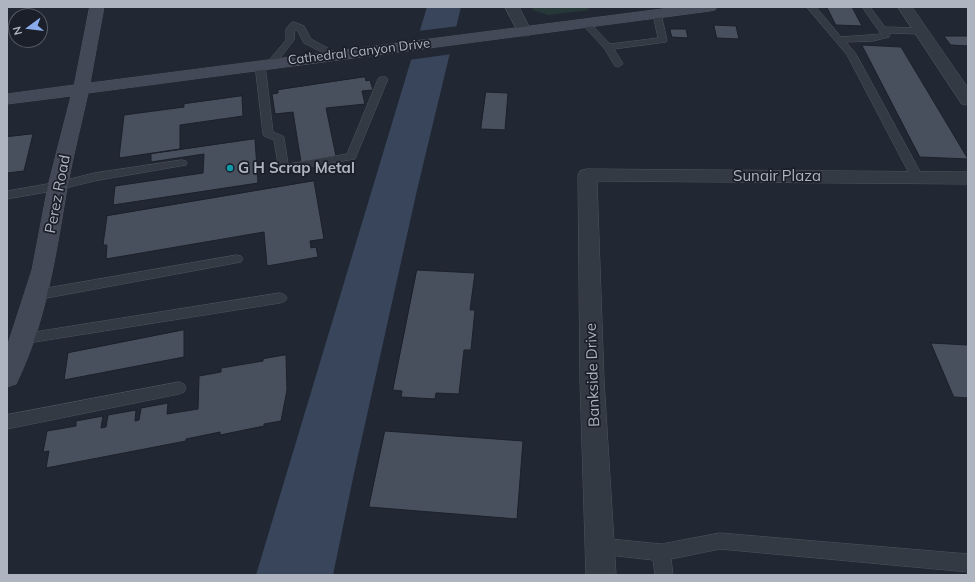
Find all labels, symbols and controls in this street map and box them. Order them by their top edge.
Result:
north arrow [8,8,48,48]
text: N [10,25,25,37]
street label: Cathedral Canyon Drive [287,36,431,68]
street label: Perez Road [42,153,74,235]
place label: G H Scrap Metal [238,159,355,177]
marker: G H Scrap Metal [225,163,235,173]
street label: Sunair Plaza [733,167,821,185]
street label: Bankside Drive [582,323,604,427]

